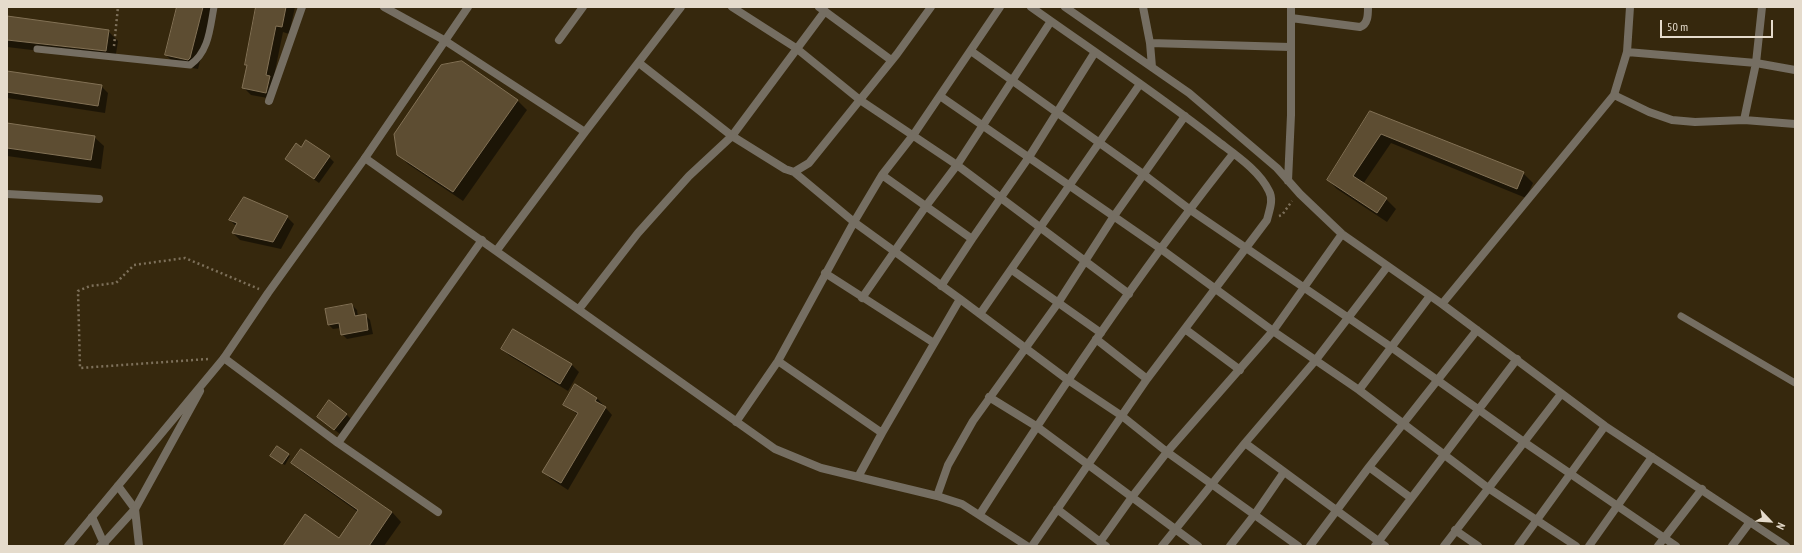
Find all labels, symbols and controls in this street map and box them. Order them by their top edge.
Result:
scale bar [1662,12,1775,38]
text: 50 m [1667,19,1688,34]
north arrow [1750,501,1790,541]
text: N [1773,520,1788,532]

